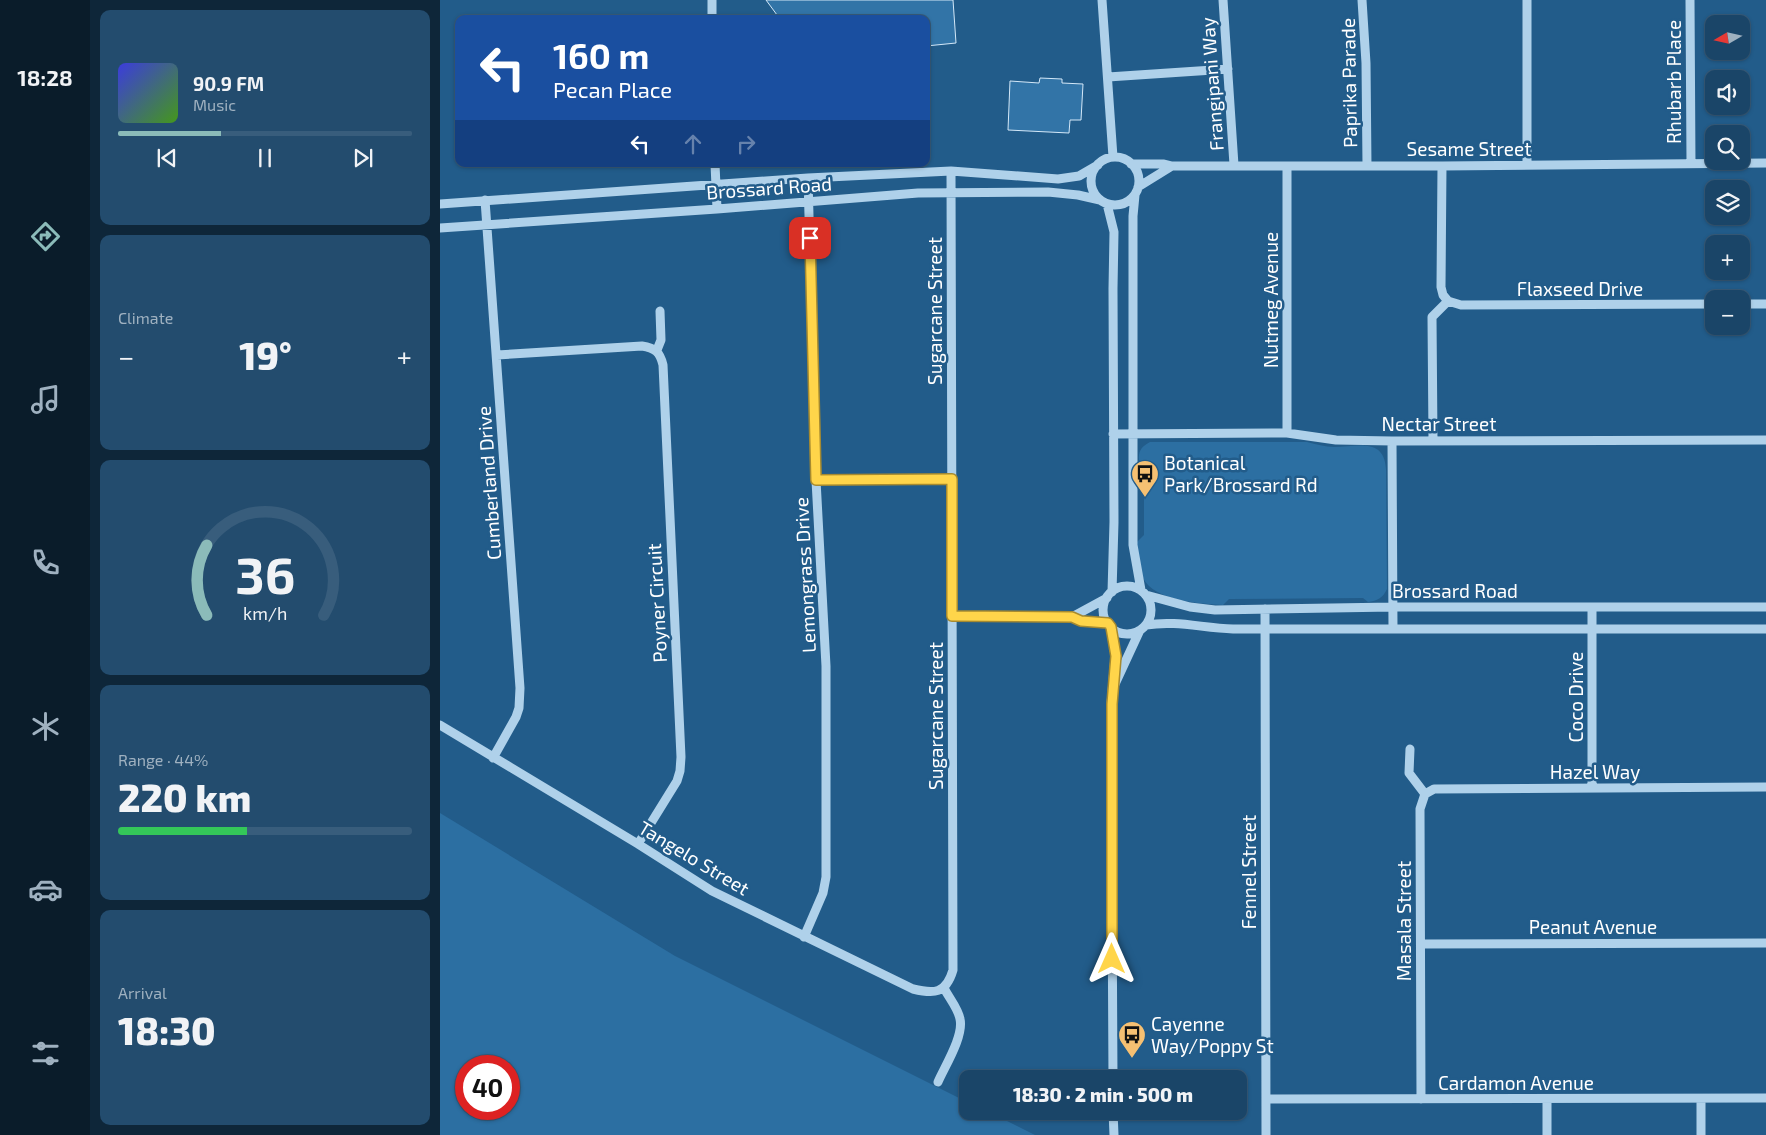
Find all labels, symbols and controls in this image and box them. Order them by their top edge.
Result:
north arrow [1705,15,1750,60]
map controls [1705,15,1750,335]
street label: Frangipani Way [1195,17,1228,152]
street label: Paprika Parade [1336,18,1361,148]
street label: Rhubarb Place [1662,20,1685,144]
text: 160 m [553,34,649,76]
icon: left [470,35,535,100]
text: 18:28 [17,64,73,90]
button: sound [1705,70,1750,115]
text: 90.9 FM [193,72,264,95]
text: Pecan Place [553,76,672,102]
text: Music [193,95,236,114]
button: search [1705,125,1750,170]
icon: left [626,130,654,158]
icon: ahead [679,130,707,158]
icon: right [732,130,760,158]
street label: Sesame Street [1407,137,1531,160]
icon: previous [153,144,181,172]
icon: pause [251,144,279,172]
icon: next [349,144,377,172]
street label: Brossard Road [705,172,833,203]
button: layers [1705,180,1750,225]
pin [789,217,831,259]
icon: directions [28,219,63,254]
icon: arrive [796,224,824,252]
street label: Nutmeg Avenue [1259,232,1282,368]
button: + [1705,235,1750,280]
street label: Sugarcane Street [923,237,946,385]
street label: Flaxseed Drive [1517,277,1643,300]
button: − [1705,290,1750,335]
text: Climate [118,308,173,327]
text: 19° [239,332,292,378]
text: − [118,339,134,373]
text: + [397,339,412,373]
icon: music [28,382,63,417]
street label: Cumberland Drive [472,405,505,561]
street label: Nectar Street [1382,412,1496,435]
place label: Botanical Park/Brossard Rd [1164,451,1318,496]
bus stop icon: Botanical Park/Brossard Rd [1130,459,1160,498]
street label: Lemongrass Drive [789,497,820,653]
text: 36 [235,542,295,604]
street label: Poyner Circuit [642,543,671,663]
icon: phone [28,545,63,580]
street label: Brossard Road [1392,579,1518,602]
text: km/h [243,602,287,624]
street label: Sugarcane Street [924,642,947,790]
street label: Coco Drive [1564,652,1587,742]
icon: climate [28,709,63,744]
text: Range · 44% [118,750,208,769]
street label: Hazel Way [1550,760,1640,783]
text: 220 km [118,774,251,820]
street label: Fennel Street [1237,815,1260,929]
street label: Tangelo Street [635,816,754,900]
street label: Masala Street [1392,861,1415,981]
icon: car [28,872,63,907]
street label: Peanut Avenue [1529,915,1657,938]
position arrow [1085,932,1137,984]
text: Arrival [118,983,167,1002]
text: 18:30 [118,1007,216,1053]
place label: Cayenne Way/Poppy St [1151,1012,1274,1057]
bus stop icon: Cayenne Way/Poppy St [1117,1020,1147,1059]
icon: filters [28,1036,63,1071]
speed limit sign: 40 [455,1055,520,1120]
street label: Cardamon Avenue [1438,1071,1594,1094]
text: 18:30 · 2 min · 500 m [1013,1083,1193,1106]

